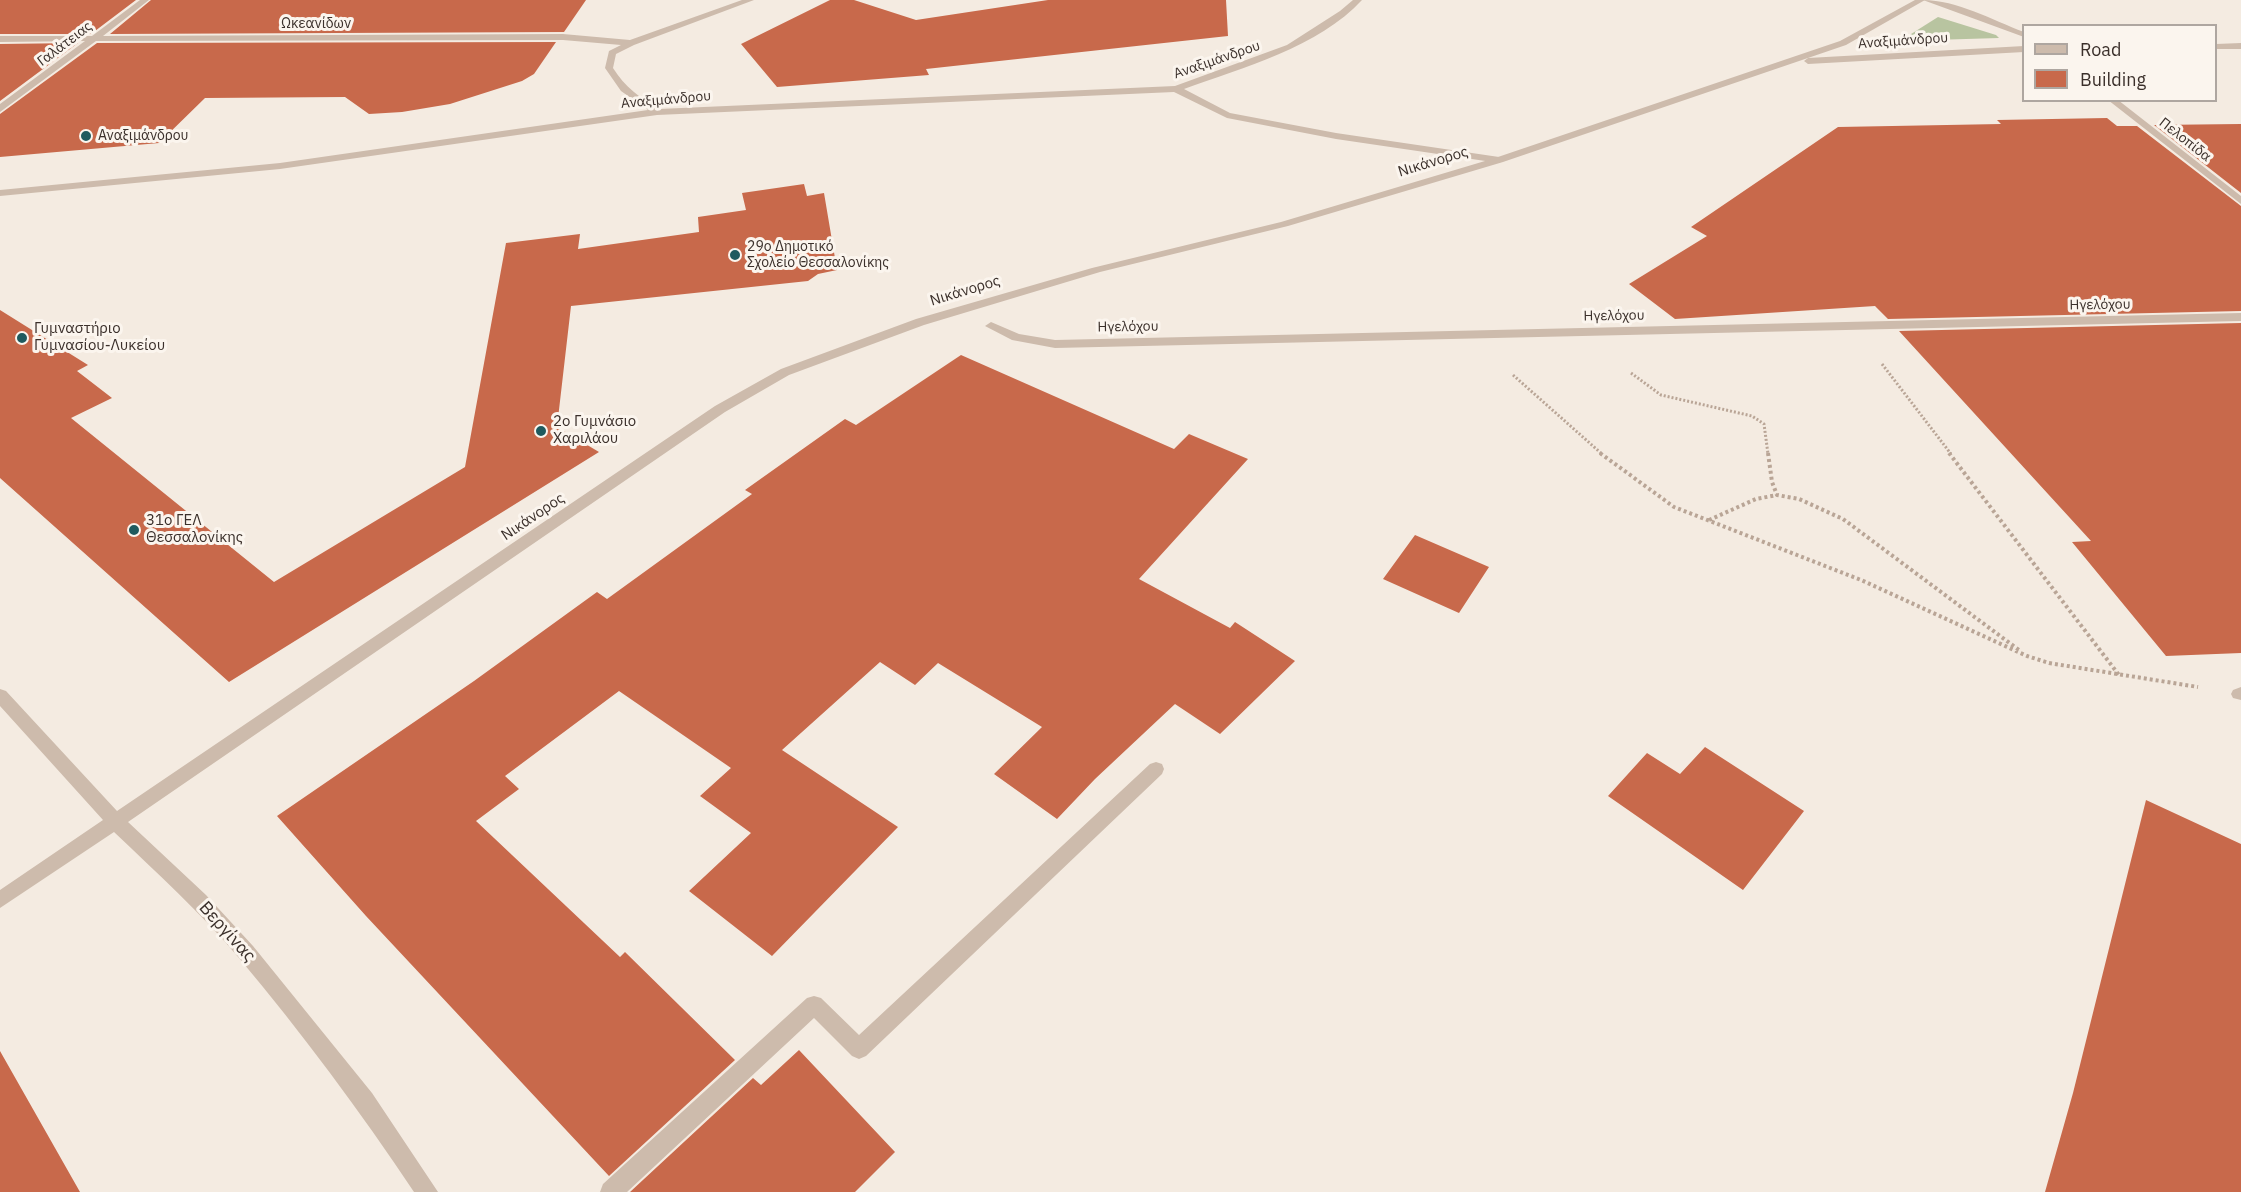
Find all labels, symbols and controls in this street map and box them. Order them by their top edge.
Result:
street label: Ωκεανίδων [281,16,351,32]
street label: Γαλάτειας [34,18,96,70]
legend [2022,24,2217,102]
street label: Αναξιμάνδρου [1857,29,1949,53]
street label: Αναξιμάνδρου [1172,37,1262,83]
text: Road [2080,38,2121,61]
text: Building [2080,68,2146,91]
street label: Αναξιμάνδρου [620,88,712,112]
street label: Πελοπίδα [2156,114,2214,166]
place label: Αναξιμάνδρου [98,128,188,144]
marker: Αναξιμάνδρου [79,129,93,143]
street label: Νικάνορος [1396,143,1470,181]
place label: 29ο Δημοτικό Σχολείο Θεσσαλονίκης [747,239,889,272]
marker: 29ο Δημοτικό Σχολείο Θεσσαλονίκης [728,248,742,262]
street label: Νικάνορος [928,272,1002,310]
street label: Ηγελόχου [2069,296,2131,314]
street label: Ηγελόχου [1583,307,1645,325]
street label: Ηγελόχου [1097,318,1159,336]
place label: Γυμναστήριο Γυμνασίου-Λυκείου [34,320,165,355]
marker: Γυμναστήριο Γυμνασίου-Λυκείου [15,331,29,345]
place label: 2ο Γυμνάσιο Χαριλάου [553,413,636,448]
marker: 2ο Γυμνάσιο Χαριλάου [534,424,548,438]
street label: Νικάνορος [498,489,568,545]
place label: 31ο ΓΕΛ Θεσσαλονίκης [146,512,243,547]
marker: 31ο ΓΕΛ Θεσσαλονίκης [127,523,141,537]
street label: Βεργίνας [194,897,260,967]

